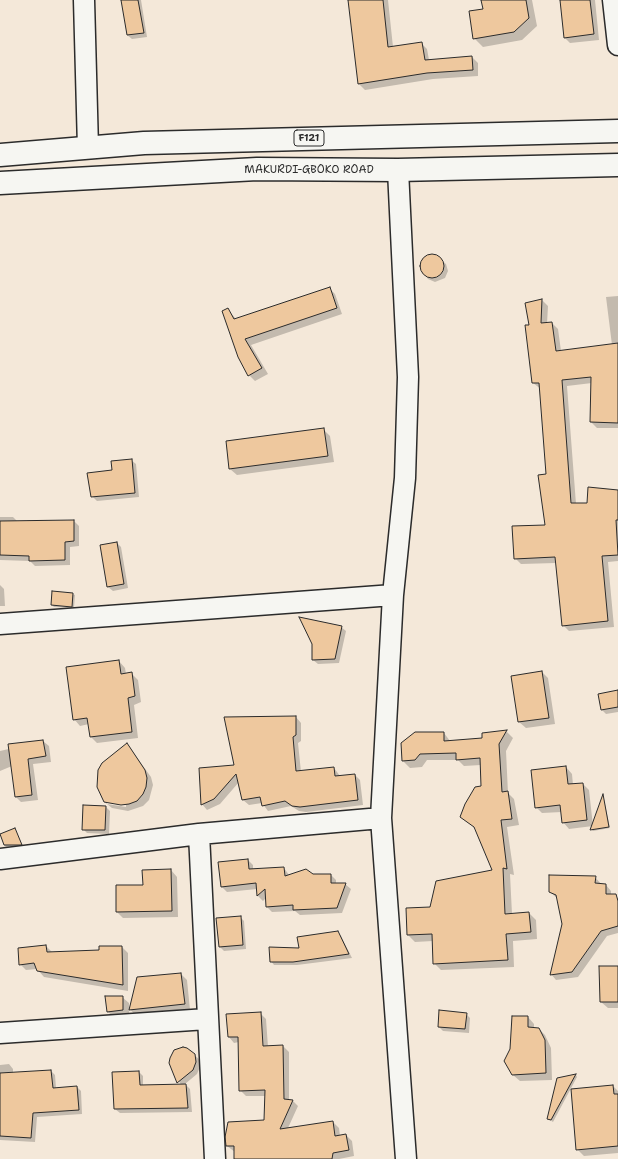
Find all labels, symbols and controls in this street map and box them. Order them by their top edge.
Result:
road number: F121 [294,130,324,146]
street label: MAKURDI-GBOKO ROAD [244,163,374,177]

